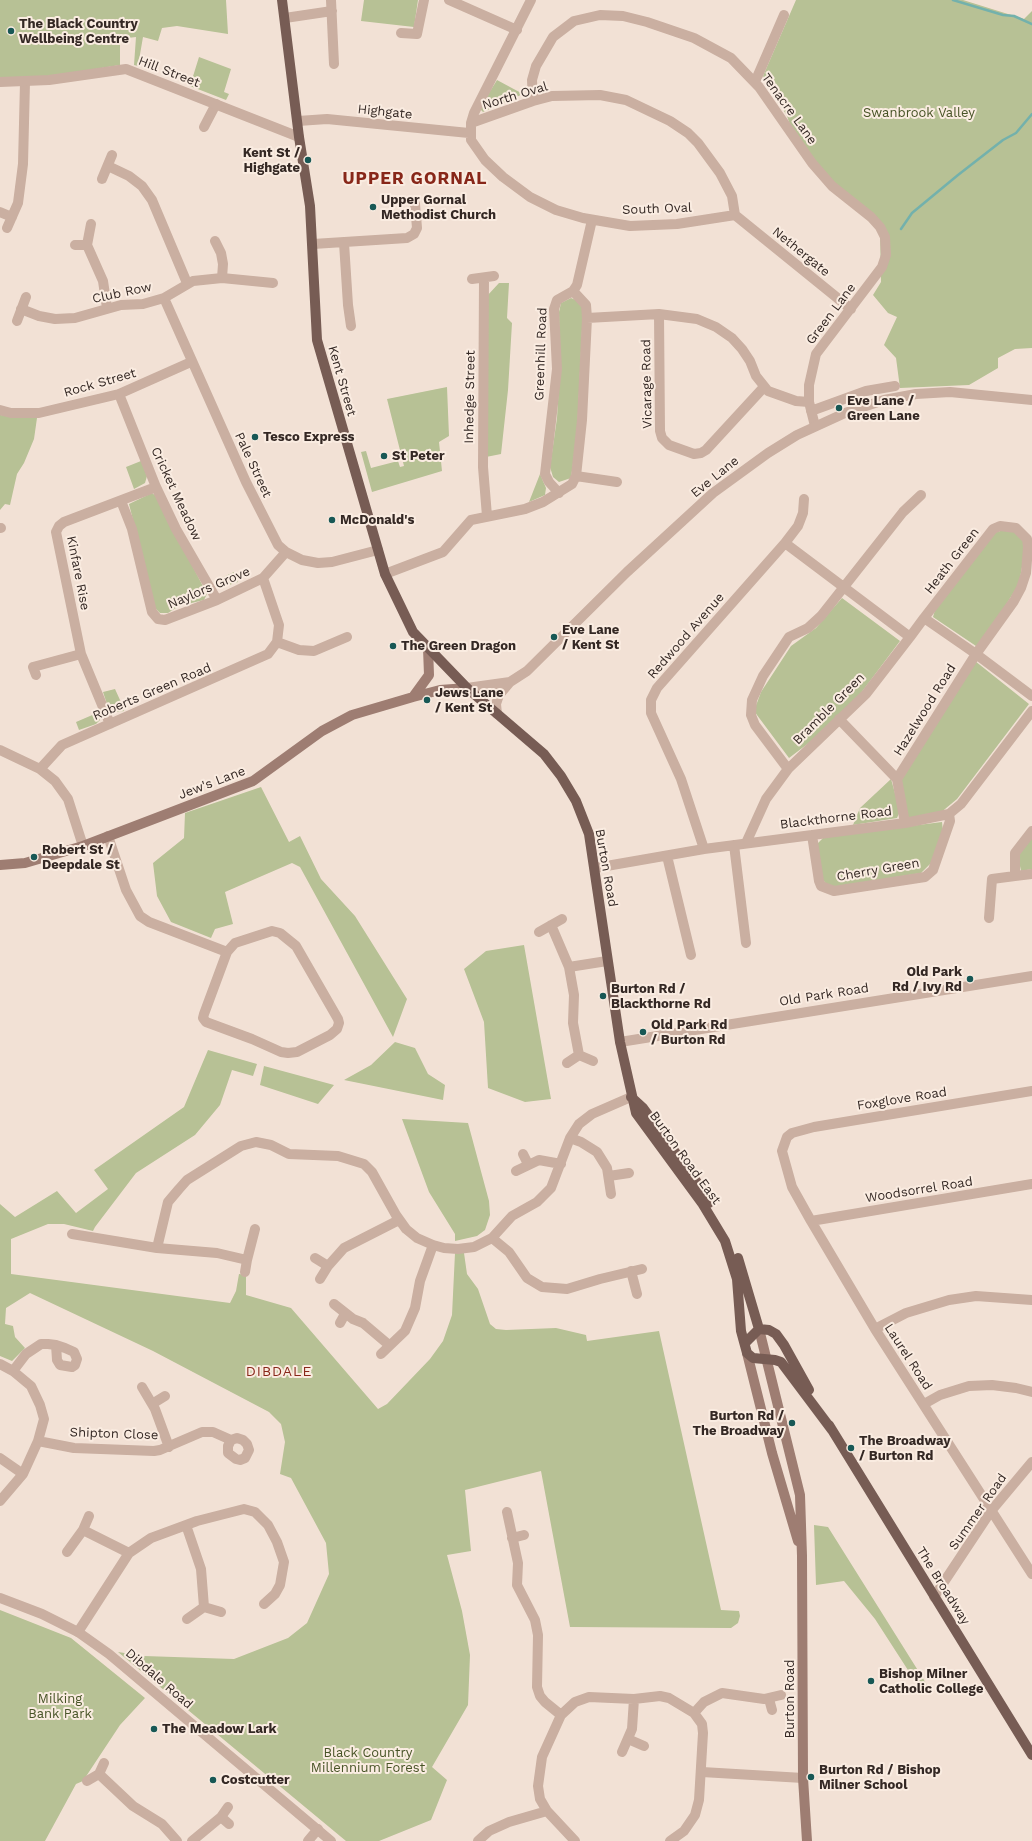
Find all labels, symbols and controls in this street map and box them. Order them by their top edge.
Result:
place label: The Black Country Wellbeing Centre [19,16,138,47]
marker: The Black Country Wellbeing Centre [6,26,16,36]
street label: Hill Street [136,53,202,91]
street label: Tenacre Lane [758,70,820,148]
street label: North Oval [480,79,550,113]
street label: Highgate [357,101,413,123]
park label: Swanbrook Valley [863,105,975,121]
place label: Kent St / Highgate [243,145,300,176]
marker: Kent St / Highgate [303,155,313,165]
district label: UPPER GORNAL [343,169,487,189]
place label: Upper Gornal Methodist Church [381,192,496,223]
street label: South Oval [622,200,692,218]
marker: Upper Gornal Methodist Church [368,202,378,212]
street label: Nethergate [769,224,833,280]
street label: Club Row [91,279,153,307]
street label: Green Lane [803,280,859,348]
street label: Greenhill Road [532,307,550,401]
street label: Vicarage Road [638,339,656,429]
street label: Kent Street [325,344,359,418]
street label: Inhedge Street [461,350,479,444]
street label: Rock Street [62,365,138,401]
place label: Eve Lane / Green Lane [847,393,920,424]
marker: Eve Lane / Green Lane [834,403,844,413]
place label: Tesco Express [263,429,354,445]
street label: Pale Street [231,430,275,500]
marker: Tesco Express [250,432,260,442]
street label: Cricket Meadow [147,445,205,543]
place label: St Peter [392,448,445,464]
marker: St Peter [379,451,389,461]
street label: Eve Lane [688,453,742,501]
place label: McDonald's [340,512,414,528]
marker: McDonald's [327,515,337,525]
street label: Heath Green [921,525,983,597]
street label: Kinfare Rise [63,534,93,612]
street label: Naylors Grove [166,564,252,612]
street label: Redwood Avenue [644,590,728,682]
place label: Eve Lane / Kent St [562,622,619,653]
marker: Eve Lane / Kent St [549,632,559,642]
place label: The Green Dragon [401,638,516,654]
marker: The Green Dragon [388,641,398,651]
street label: Roberts Green Road [90,660,214,724]
street label: Hazelwood Road [890,661,960,759]
street label: Bramble Green [790,670,868,748]
place label: Jews Lane / Kent St [435,685,504,716]
marker: Jews Lane / Kent St [422,695,432,705]
street label: Jew's Lane [176,763,248,803]
street label: Blackthorne Road [779,803,893,833]
street label: Burton Road [591,828,621,908]
place label: Robert St / Deepdale St [42,842,120,873]
marker: Robert St / Deepdale St [29,852,39,862]
street label: Cherry Green [835,855,921,885]
place label: Old Park Rd / Ivy Rd [892,964,962,995]
marker: Old Park Rd / Ivy Rd [965,974,975,984]
street label: Old Park Road [778,980,870,1010]
place label: Burton Rd / Blackthorne Rd [611,981,711,1012]
marker: Burton Rd / Blackthorne Rd [598,991,608,1001]
place label: Old Park Rd / Burton Rd [651,1017,727,1048]
marker: Old Park Rd / Burton Rd [638,1027,648,1037]
street label: Foxglove Road [856,1084,948,1114]
street label: Burton Road East [646,1108,724,1208]
street label: Woodsorrel Road [864,1174,974,1206]
street label: Laurel Road [881,1321,935,1393]
district label: DIBDALE [246,1364,312,1380]
place label: Burton Rd / The Broadway [693,1408,784,1439]
marker: Burton Rd / The Broadway [787,1418,797,1428]
street label: Shipton Close [69,1425,159,1443]
place label: The Broadway / Burton Rd [859,1433,950,1464]
marker: The Broadway / Burton Rd [846,1443,856,1453]
street label: Summer Road [946,1471,1010,1553]
street label: The Broadway [913,1544,973,1628]
street label: Dibdale Road [122,1646,196,1712]
street label: Burton Road [782,1660,798,1738]
place label: Bishop Milner Catholic College [879,1666,983,1697]
marker: Bishop Milner Catholic College [866,1676,876,1686]
park label: Milking Bank Park [28,1691,92,1722]
place label: The Meadow Lark [162,1721,277,1737]
marker: The Meadow Lark [149,1724,159,1734]
park label: Black Country Millennium Forest [311,1745,425,1776]
place label: Burton Rd / Bishop Milner School [819,1762,941,1793]
place label: Costcutter [221,1772,290,1788]
marker: Burton Rd / Bishop Milner School [806,1772,816,1782]
marker: Costcutter [208,1775,218,1785]

